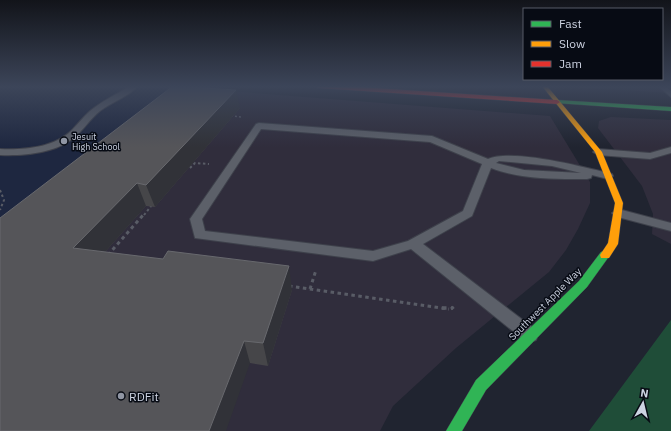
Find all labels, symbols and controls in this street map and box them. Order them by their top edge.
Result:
legend [523,8,663,80]
text: Fast [559,16,582,31]
text: Slow [559,36,585,51]
text: Jam [559,56,582,71]
place label: Jesuit High School [72,131,121,152]
marker: Jesuit High School [59,136,69,146]
street label: Southwest Apple Way [506,265,584,343]
north arrow [623,383,663,423]
text: N [639,386,649,401]
place label: RDFit [129,389,159,404]
marker: RDFit [116,391,126,401]

